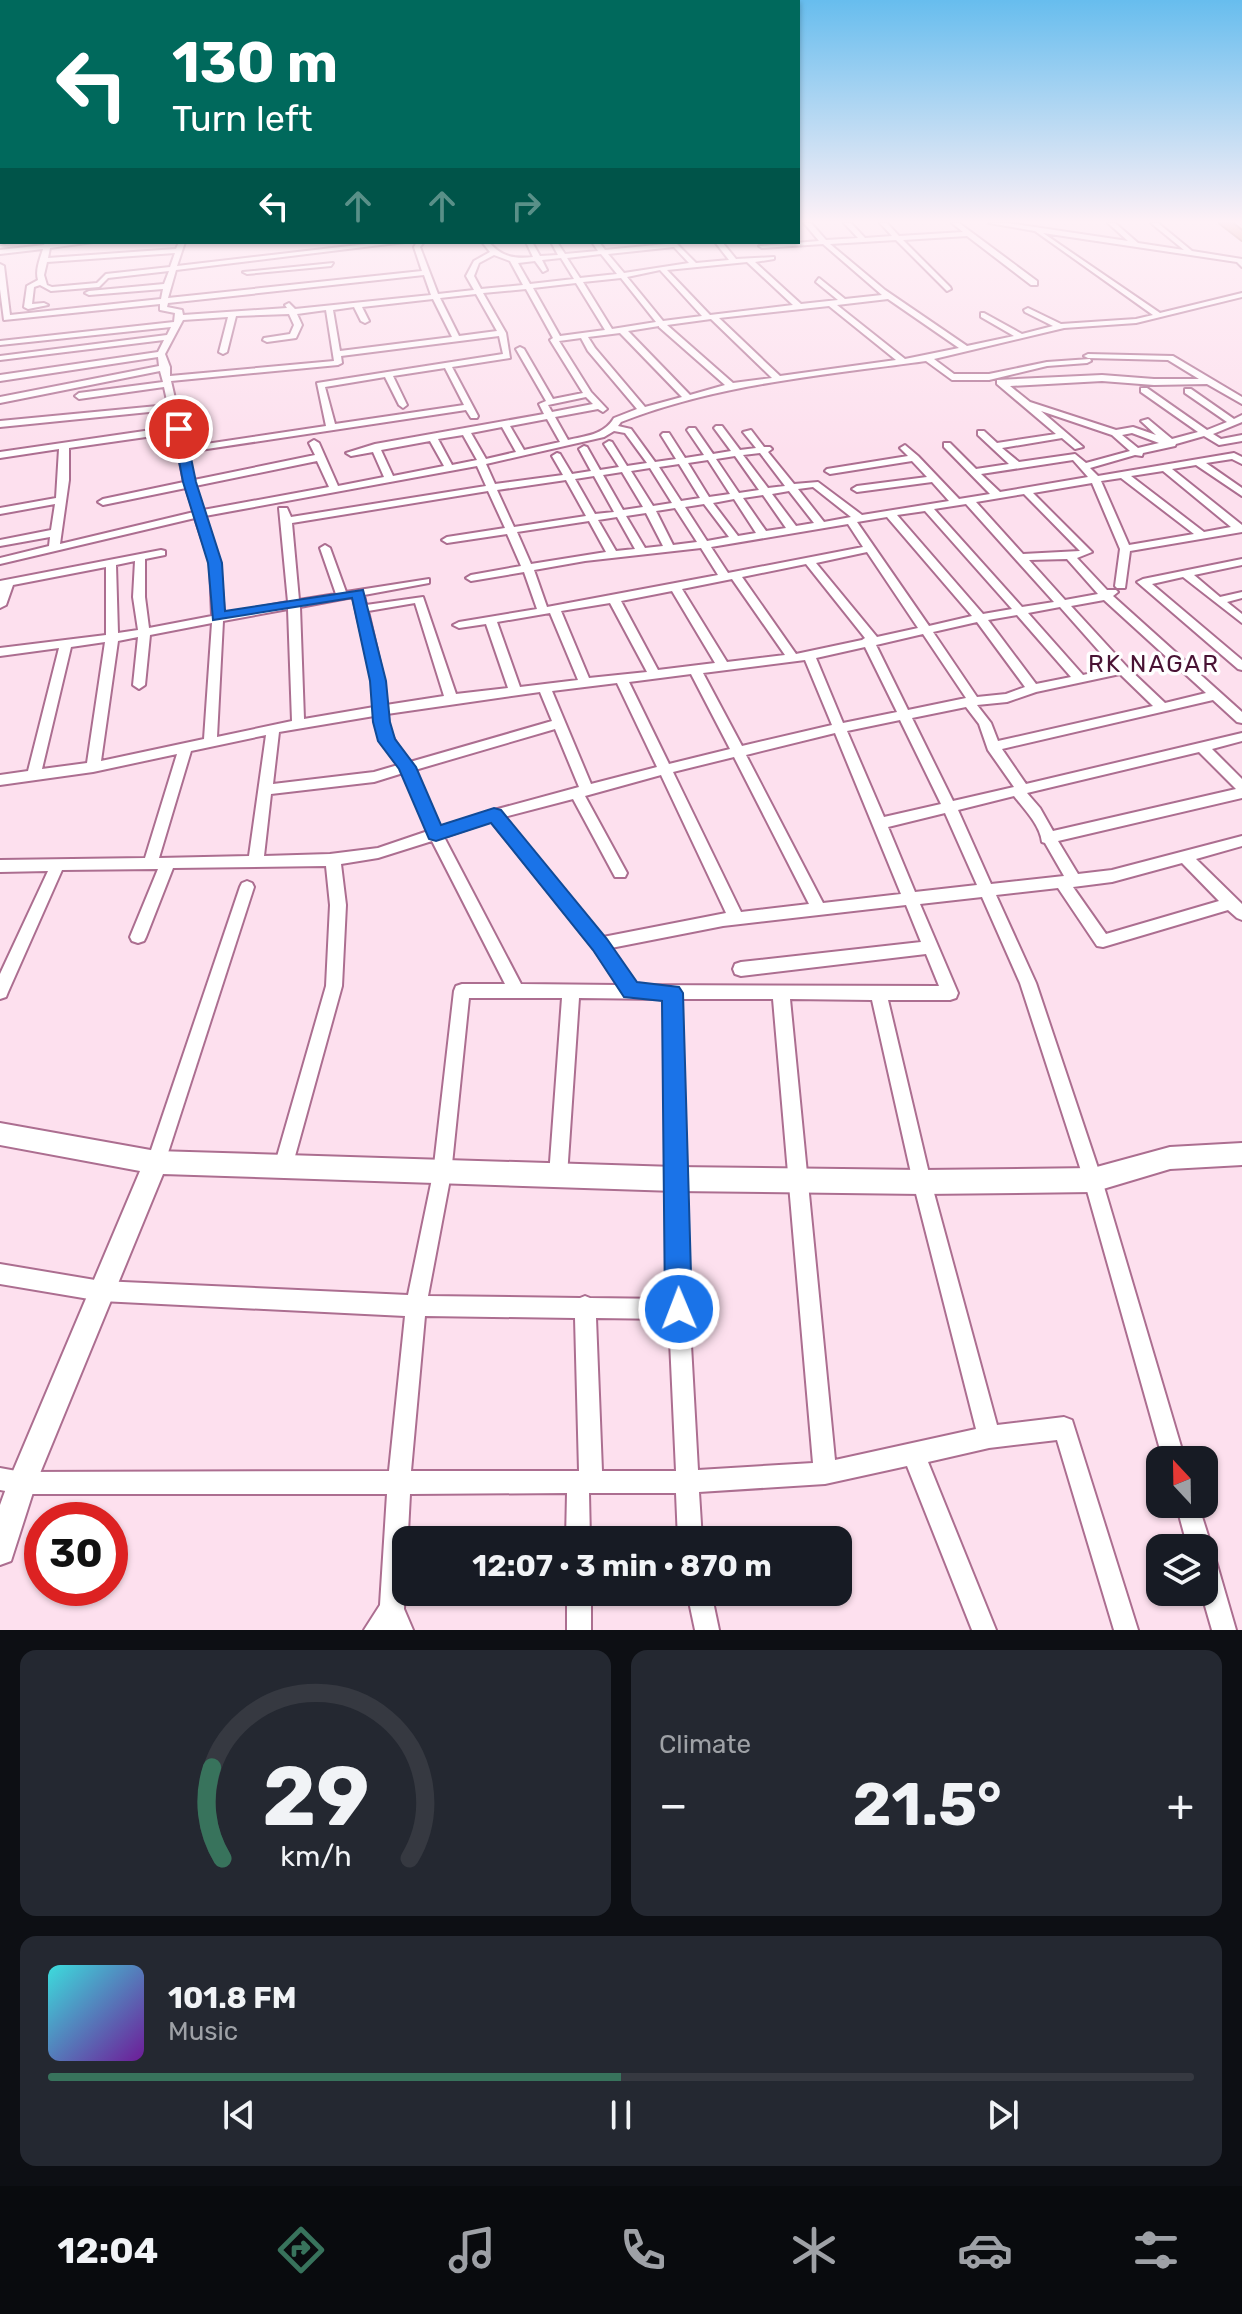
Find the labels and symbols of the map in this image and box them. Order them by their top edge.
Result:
pin [145,395,213,463]
district label: RK NAGAR [1088,650,1220,678]
position arrow [637,1267,721,1351]
north arrow [1146,1446,1218,1518]
speed limit sign: 30 [24,1502,128,1606]

